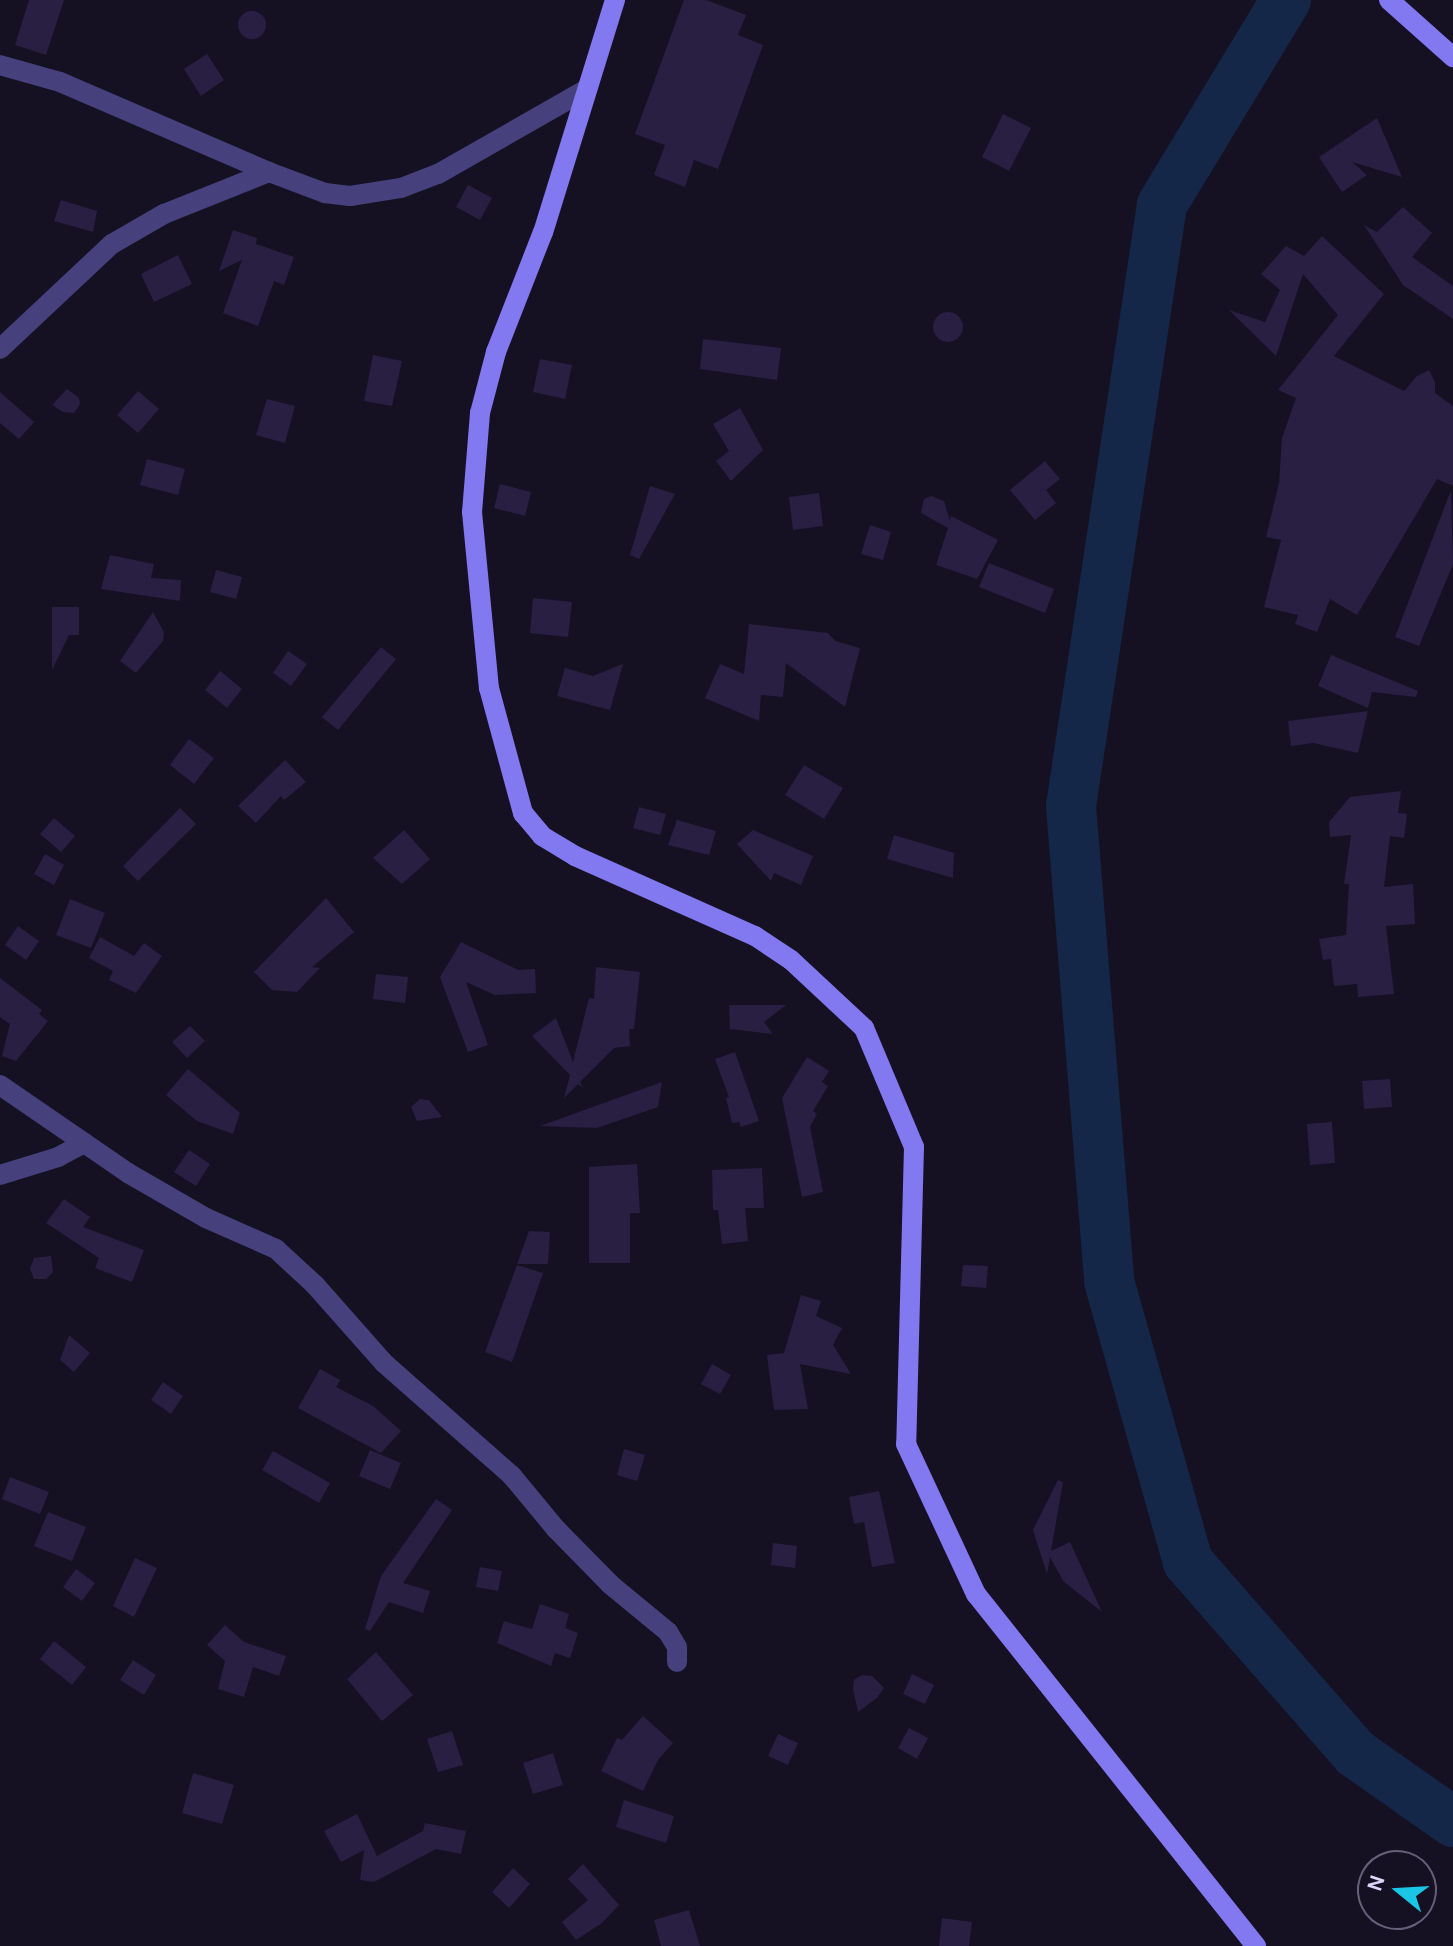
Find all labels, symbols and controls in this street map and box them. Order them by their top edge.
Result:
north arrow [1357,1850,1437,1930]
text: N [1361,1872,1391,1895]

